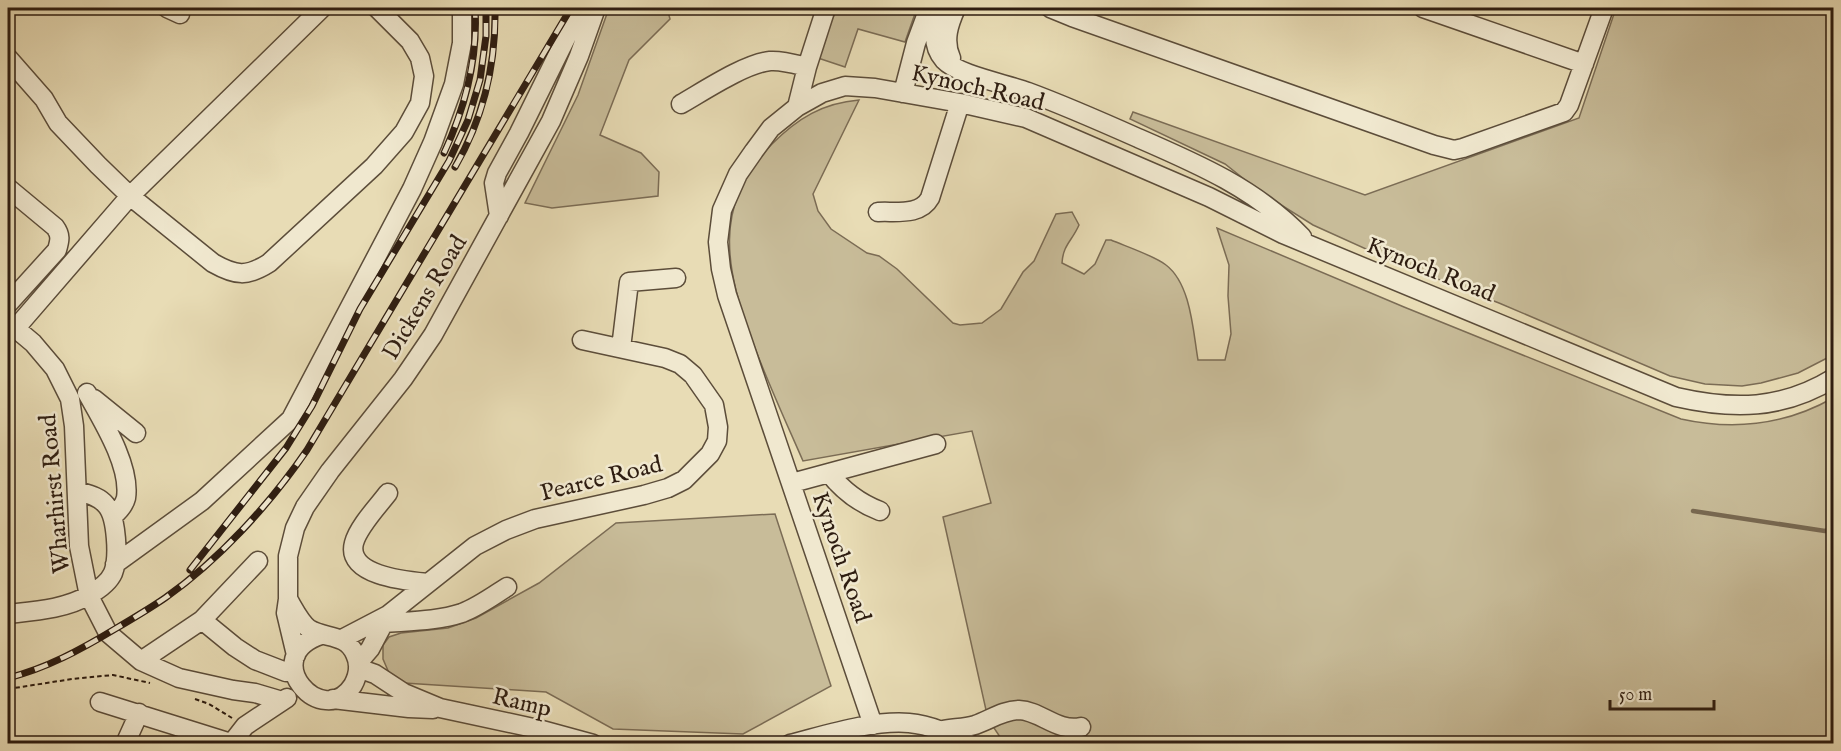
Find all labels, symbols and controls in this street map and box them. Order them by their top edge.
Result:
street label: Kynoch Road [908,58,1048,119]
street label: Dickens Road [376,229,475,366]
street label: Kynoch Road [1362,231,1499,310]
street label: Wharhirst Road [33,413,78,575]
street label: Pearce Road [537,449,666,510]
street label: Kynoch Road [804,488,877,627]
scale bar [1610,673,1714,711]
street label: Ramp [489,682,554,725]
text: 50 m [1619,684,1652,707]

